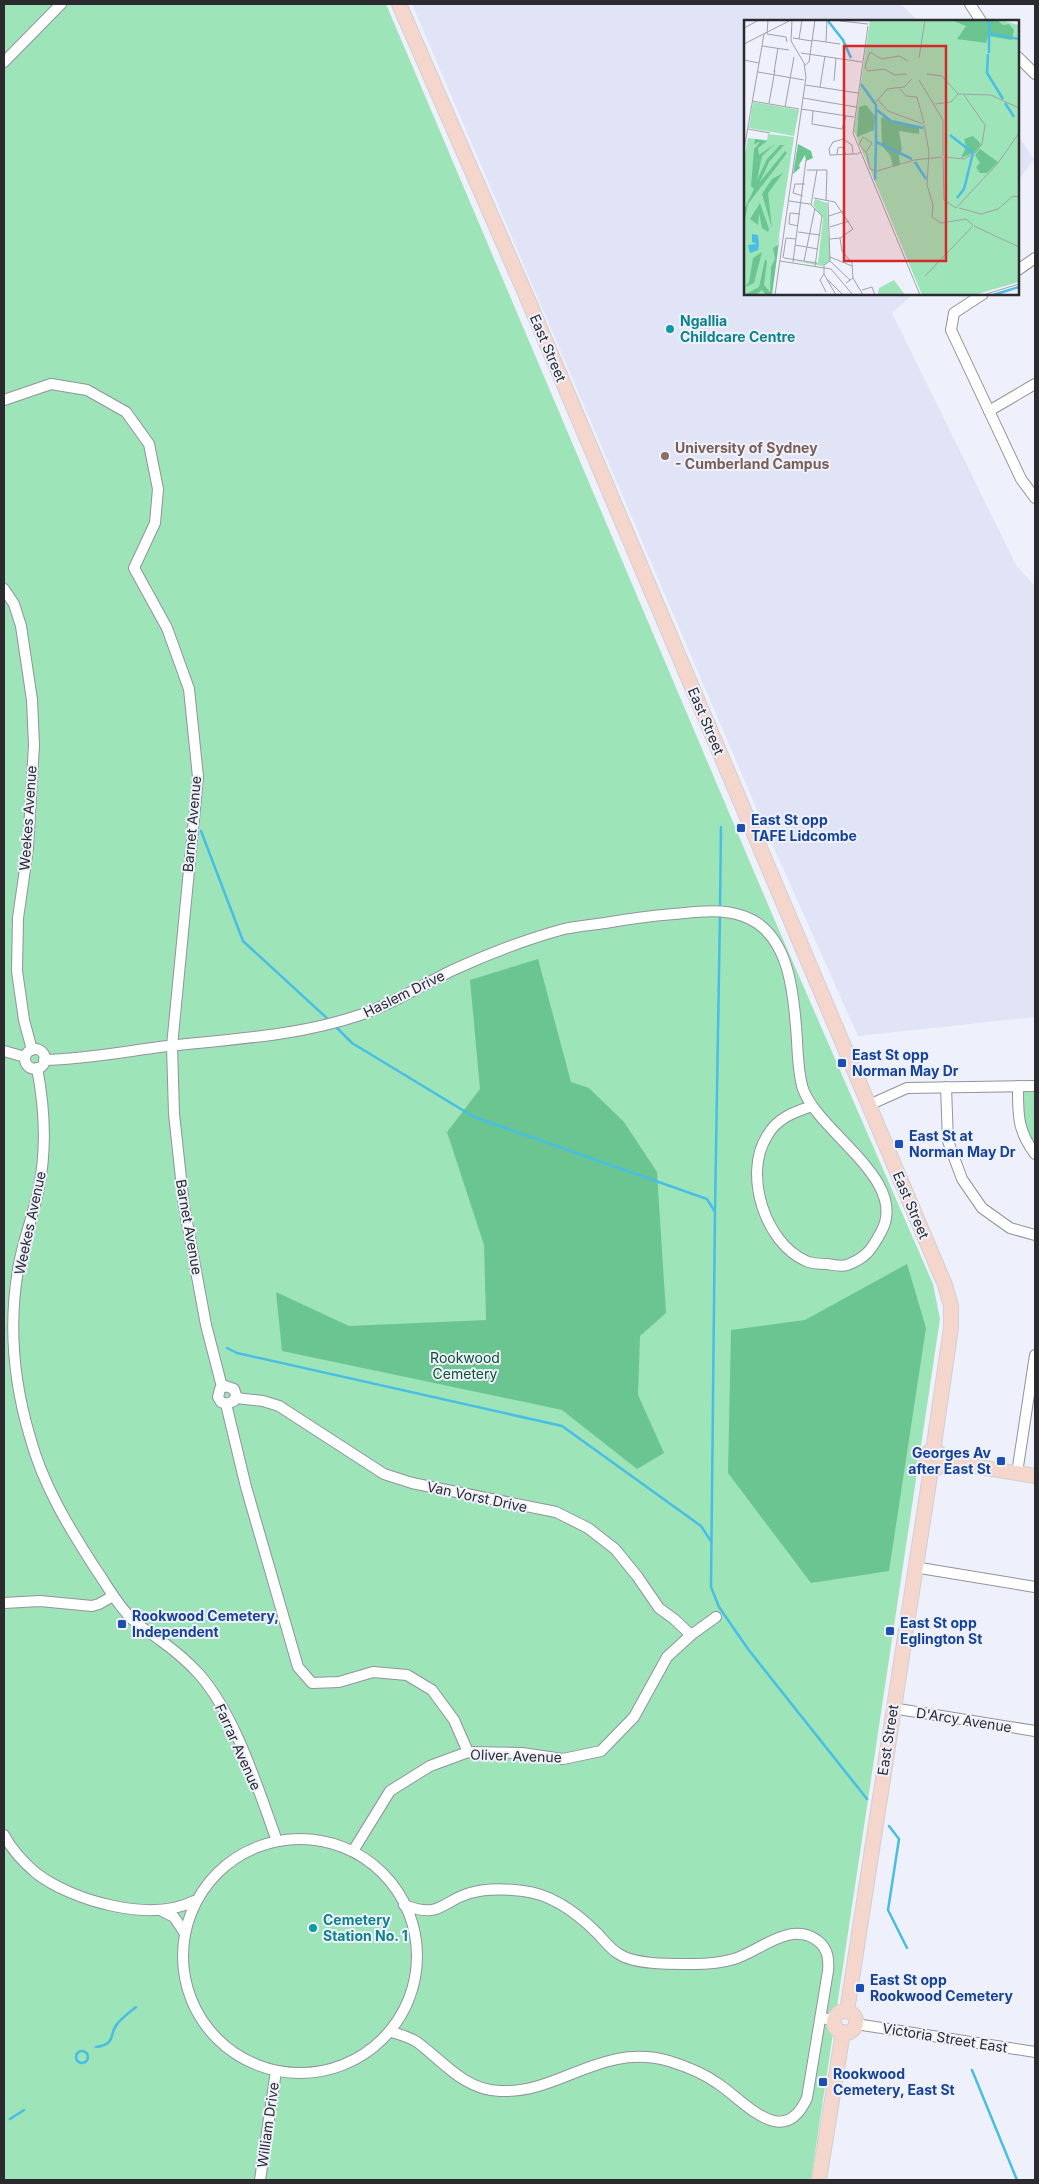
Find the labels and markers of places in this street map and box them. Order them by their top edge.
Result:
place label: Ngallia Childcare Centre [680,312,795,345]
marker: Ngallia Childcare Centre [664,323,676,335]
place label: University of Sydney - Cumberland Campus [675,439,829,472]
marker: University of Sydney - Cumberland Campus [659,450,671,462]
place label: East St opp TAFE Lidcombe [751,811,857,844]
marker: East St opp TAFE Lidcombe [735,822,747,834]
place label: East St opp Norman May Dr [852,1046,959,1079]
marker: East St opp Norman May Dr [836,1057,848,1069]
place label: East St at Norman May Dr [909,1127,1016,1160]
marker: East St at Norman May Dr [893,1138,905,1150]
place label: Georges Av after East St [908,1444,992,1477]
marker: Georges Av after East St [995,1455,1007,1467]
place label: Rookwood Cemetery, Independent [132,1607,279,1640]
place label: East St opp Eglington St [900,1614,982,1647]
marker: Rookwood Cemetery, Independent [116,1618,128,1630]
marker: East St opp Eglington St [884,1625,896,1637]
place label: Cemetery Station No. 1 [323,1911,408,1944]
marker: Cemetery Station No. 1 [307,1922,319,1934]
place label: East St opp Rookwood Cemetery [870,1971,1013,2004]
marker: East St opp Rookwood Cemetery [854,1982,866,1994]
place label: Rookwood Cemetery, East St [833,2065,955,2098]
marker: Rookwood Cemetery, East St [817,2076,829,2088]

